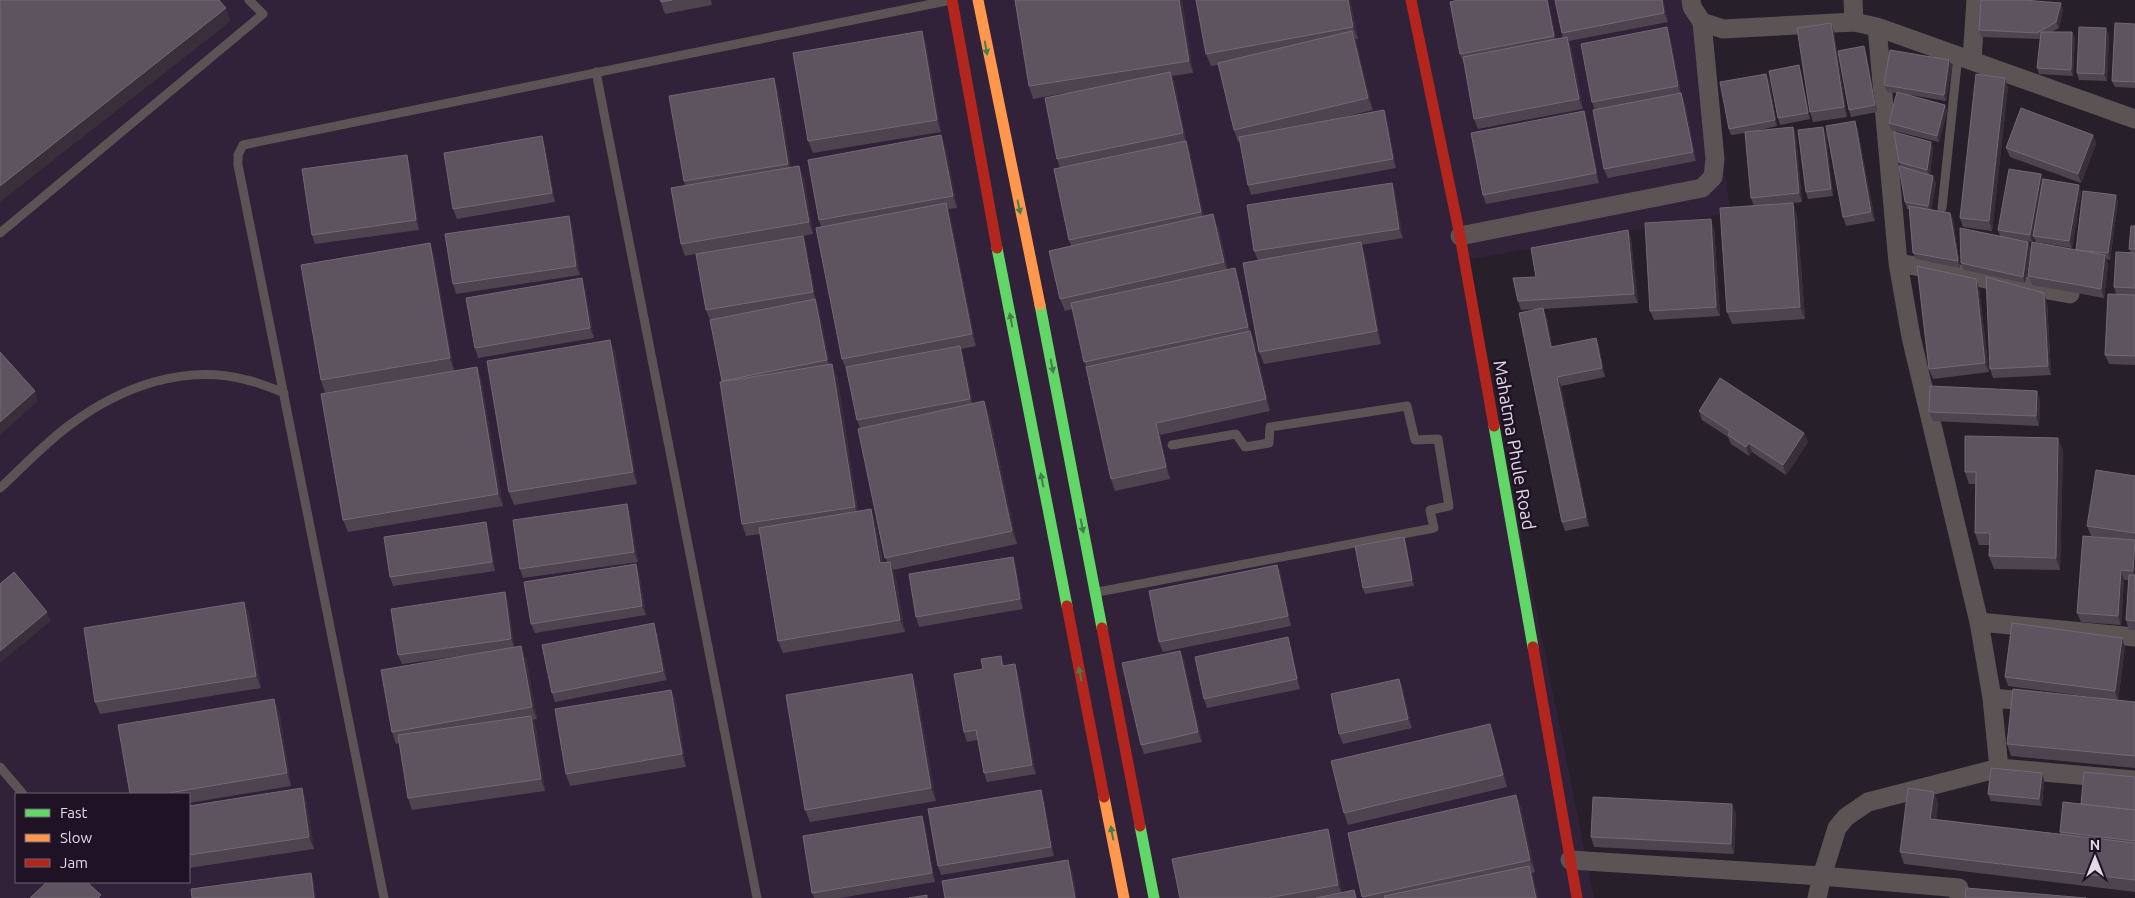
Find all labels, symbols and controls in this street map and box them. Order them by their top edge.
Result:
one-way arrow [983,40,991,56]
one-way arrow [1015,200,1023,215]
one-way arrow [1007,313,1015,328]
one-way arrow [1048,359,1056,375]
street label: Mahatma Phule Road [1490,359,1540,531]
one-way arrow [1038,471,1046,487]
one-way arrow [1079,518,1087,534]
one-way arrow [1076,665,1084,681]
legend [15,793,190,883]
text: Fast [60,804,88,821]
one-way arrow [1107,825,1115,841]
text: Slow [60,829,93,846]
north arrow [2070,833,2120,883]
text: N [2090,837,2100,853]
text: Jam [60,854,88,871]

